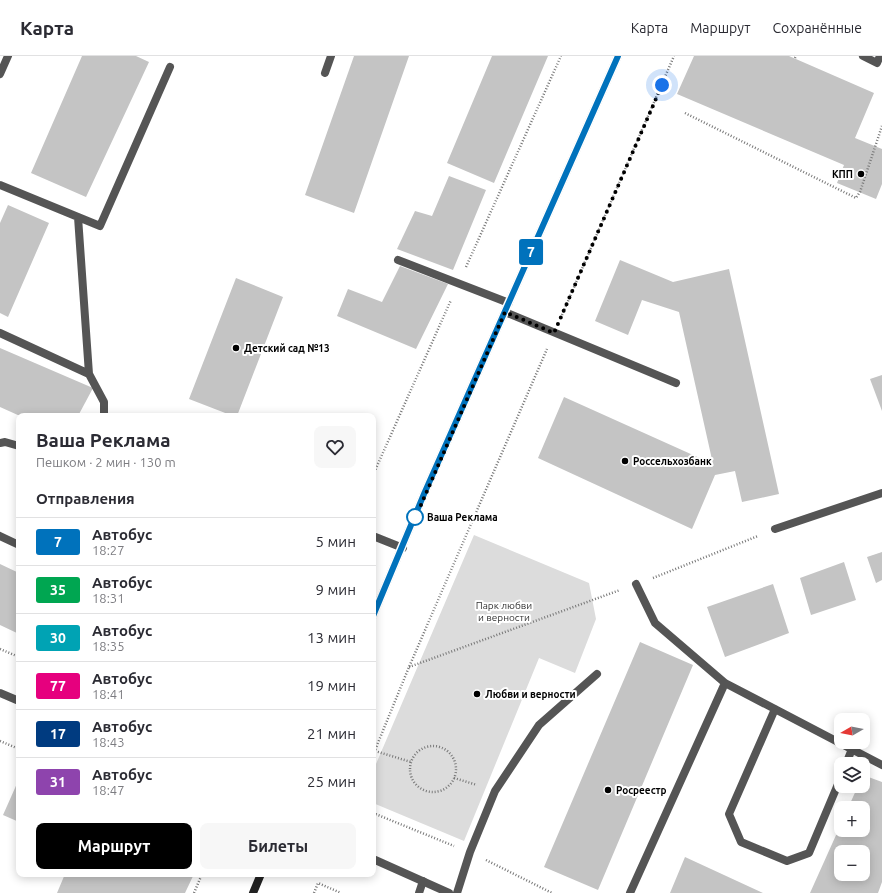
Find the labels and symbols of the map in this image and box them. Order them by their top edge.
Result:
your location [652,75,672,95]
place label: КПП [832,169,853,180]
marker: КПП [856,169,866,179]
line badge: 7 [518,239,544,265]
marker: Детский сад №13 [231,343,241,353]
place label: Детский сад №13 [244,343,330,354]
marker: Россельхозбанк [620,456,630,466]
place label: Россельхозбанк [633,456,712,467]
marker: Ваша Реклама [406,508,424,526]
place label: Ваша Реклама [427,512,498,523]
park label: Парк любви и верности [476,600,532,623]
marker: Любви и верности [472,689,482,699]
place label: Любви и верности [485,689,576,700]
north arrow [834,713,870,749]
marker: Росреестр [603,785,613,795]
place label: Росреестр [616,785,667,796]

